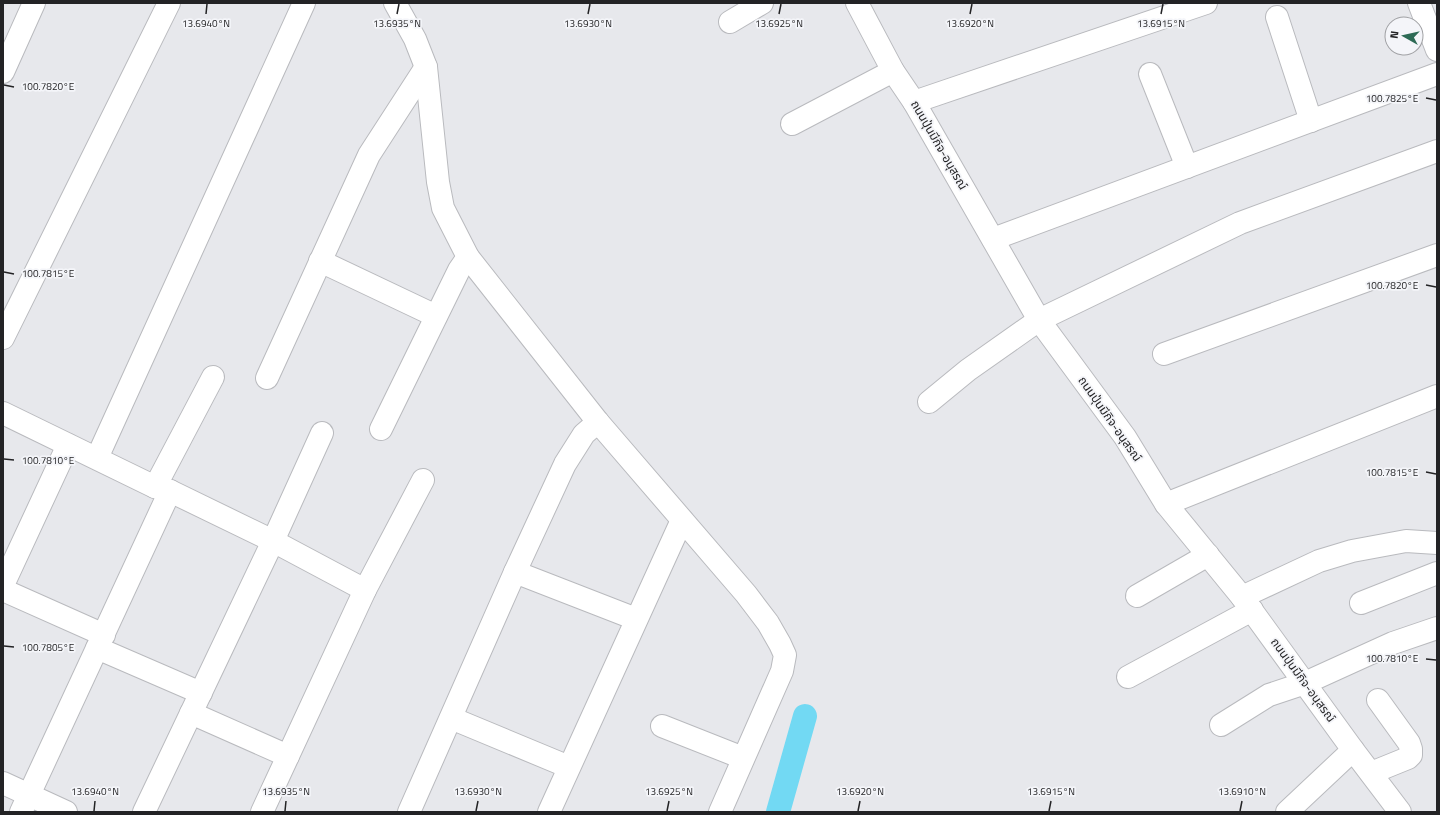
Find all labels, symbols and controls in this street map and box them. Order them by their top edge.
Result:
text: 13.6940°N [182,16,230,31]
text: 13.6935°N [373,16,421,31]
text: 13.6930°N [564,16,612,31]
text: 13.6925°N [755,16,803,31]
text: 13.6920°N [946,16,994,31]
text: 13.6915°N [1137,16,1185,31]
north arrow [1384,16,1424,56]
text: N [1386,30,1403,39]
text: 100.7820°E [22,79,75,94]
text: 100.7825°E [1366,91,1419,106]
street label: ถนนปุ่นมีกิจ-อนุสรณ์ [906,96,973,193]
text: 100.7815°E [22,266,75,281]
text: 100.7820°E [1366,278,1419,293]
street label: ถนนปุ่นมีกิจ-อนุสรณ์ [1074,372,1147,465]
text: 100.7810°E [22,453,75,468]
text: 100.7815°E [1366,465,1419,480]
street label: ถนนปุ่นมีกิจ-อนุสรณ์ [1266,633,1341,726]
text: 100.7805°E [22,640,75,655]
text: 100.7810°E [1366,651,1419,666]
text: 13.6940°N [71,784,119,799]
text: 13.6935°N [262,784,310,799]
text: 13.6930°N [454,784,502,799]
text: 13.6925°N [645,784,693,799]
text: 13.6920°N [836,784,884,799]
text: 13.6915°N [1027,784,1075,799]
text: 13.6910°N [1218,784,1266,799]

